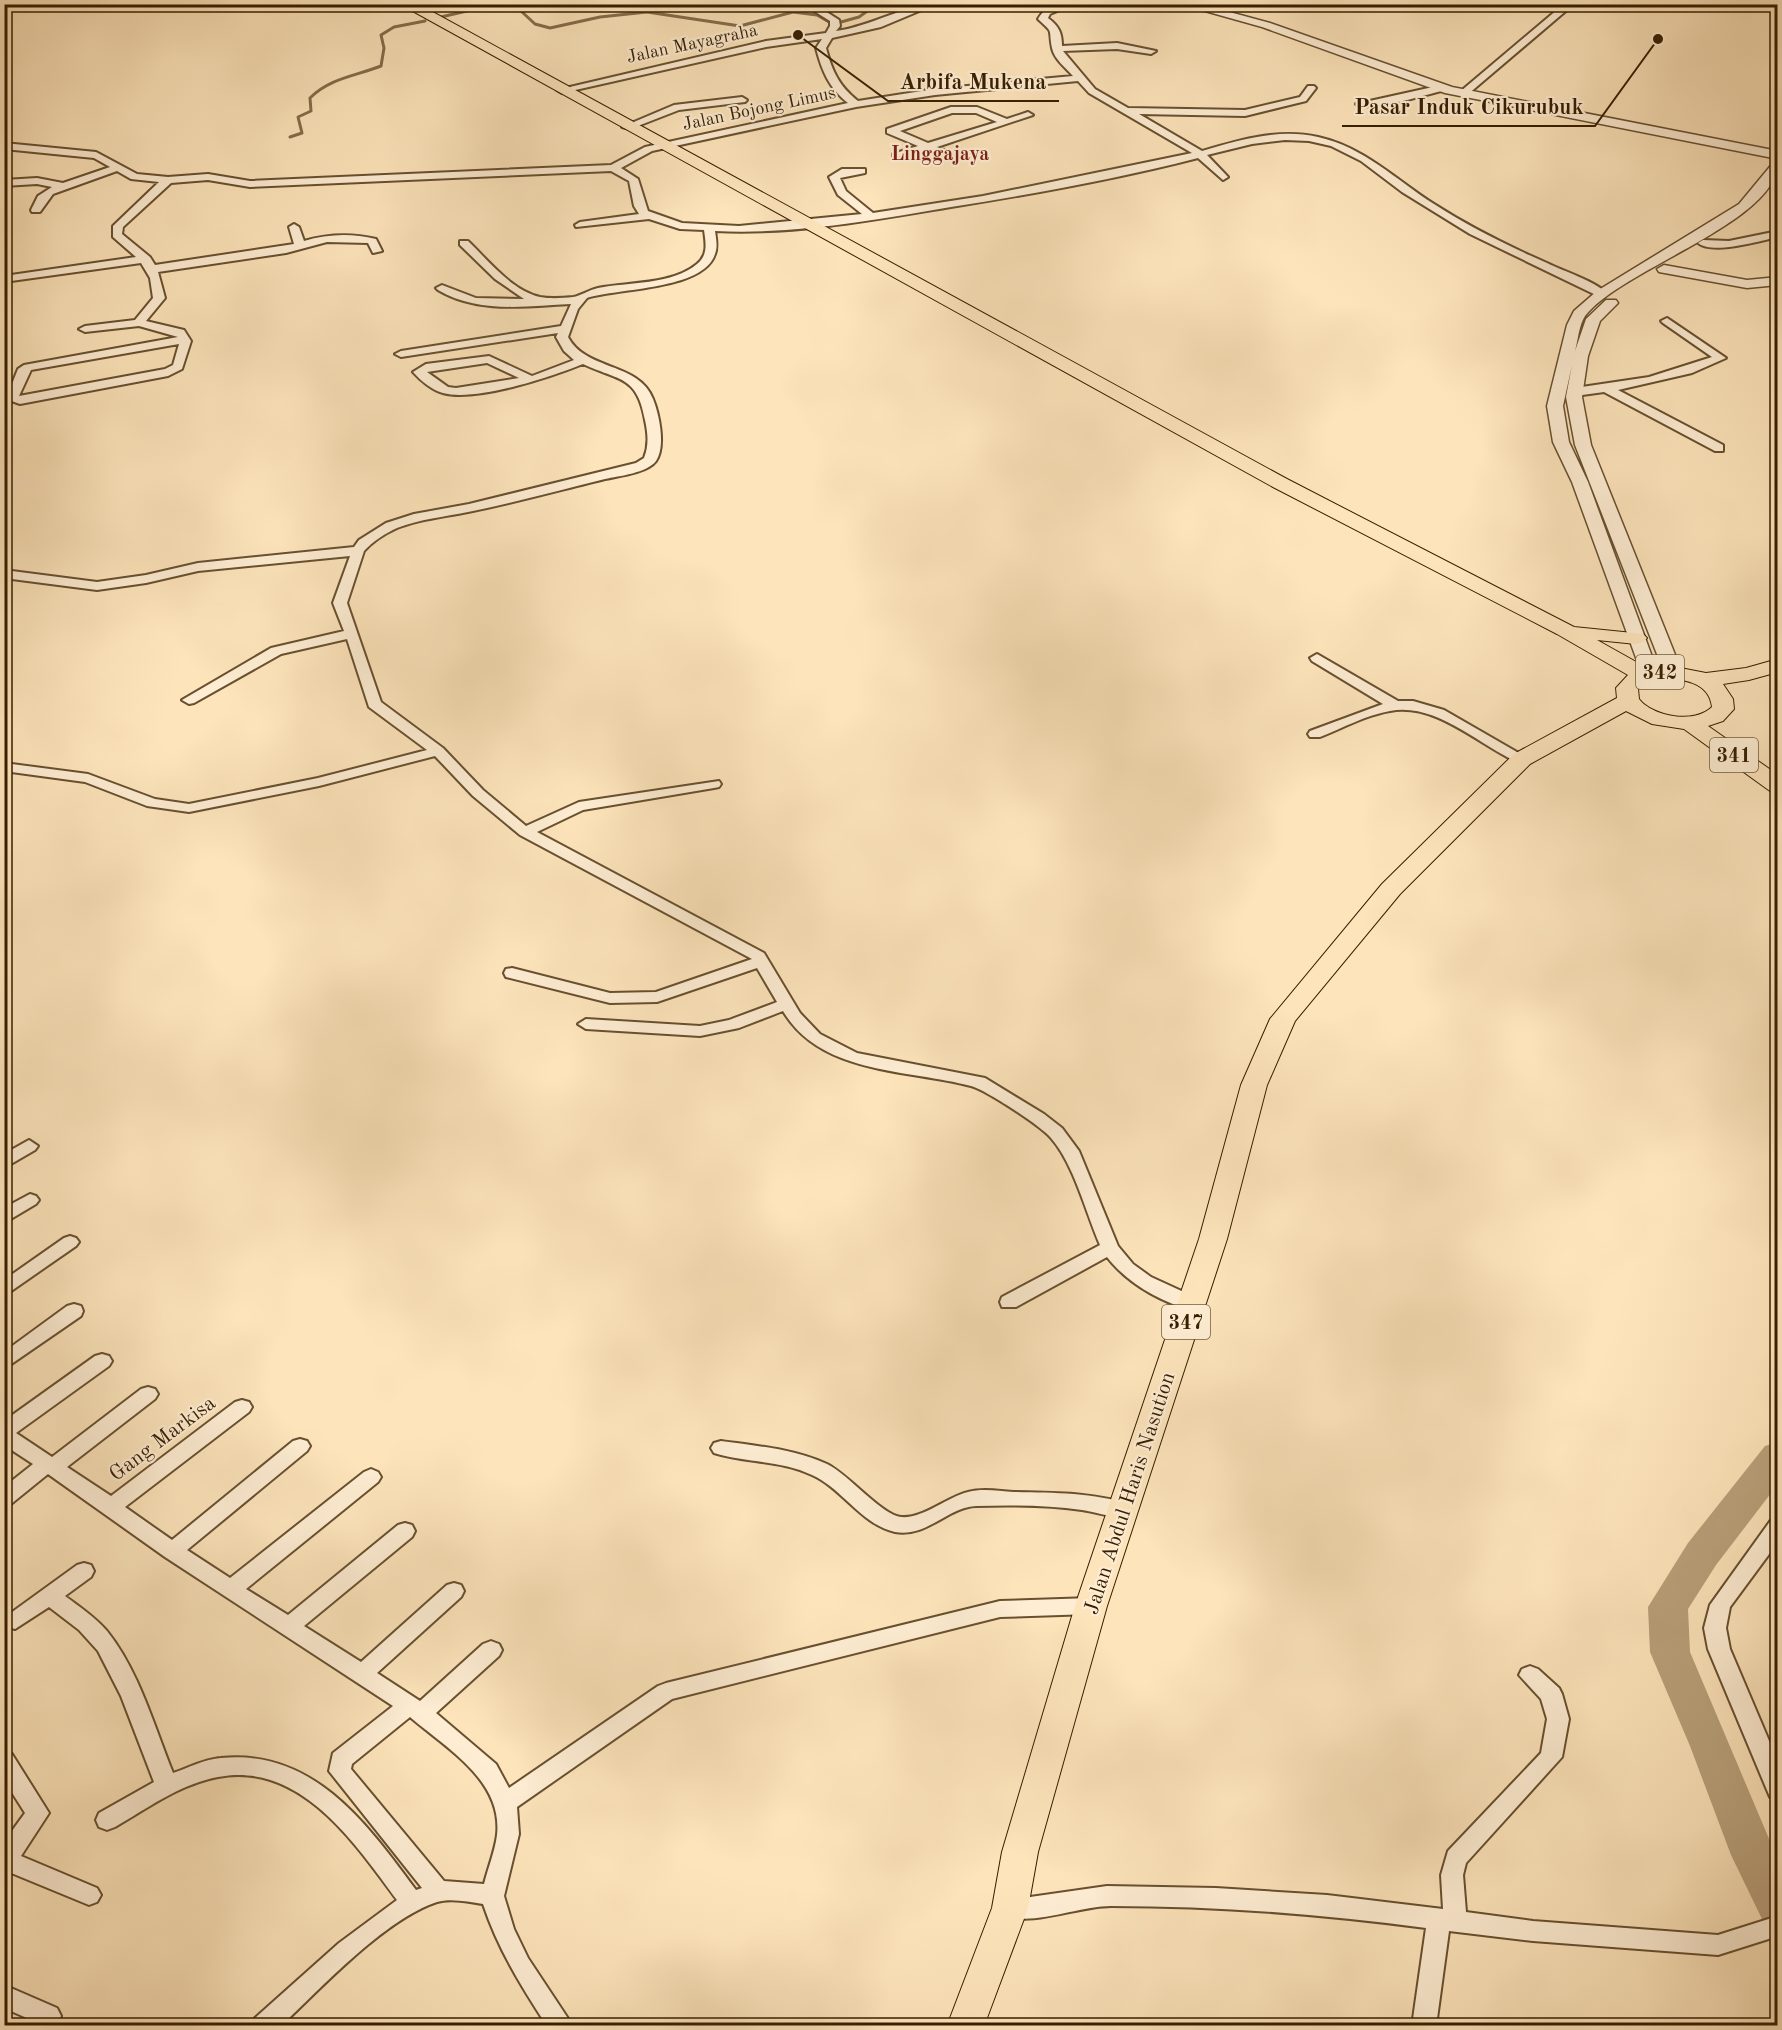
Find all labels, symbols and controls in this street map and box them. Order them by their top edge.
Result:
street label: Jalan Mayagraha [625,21,759,67]
callout: Arbifa Mukena [888,61,1059,101]
text: Arbifa Mukena [899,72,1047,94]
street label: Jalan Bojong Limus [681,84,838,134]
callout: Pasar Induk Cikurubuk [1342,86,1595,126]
text: Pasar Induk Cikurubuk [1354,97,1584,119]
district label: Linggajaya [891,145,989,165]
road number: 342 [1636,655,1684,689]
road number: 341 [1710,738,1758,772]
road number: 347 [1162,1305,1210,1339]
street label: Jalan Abdul Haris Nasution [1081,1370,1180,1617]
street label: Gang Markisa [106,1393,220,1486]

